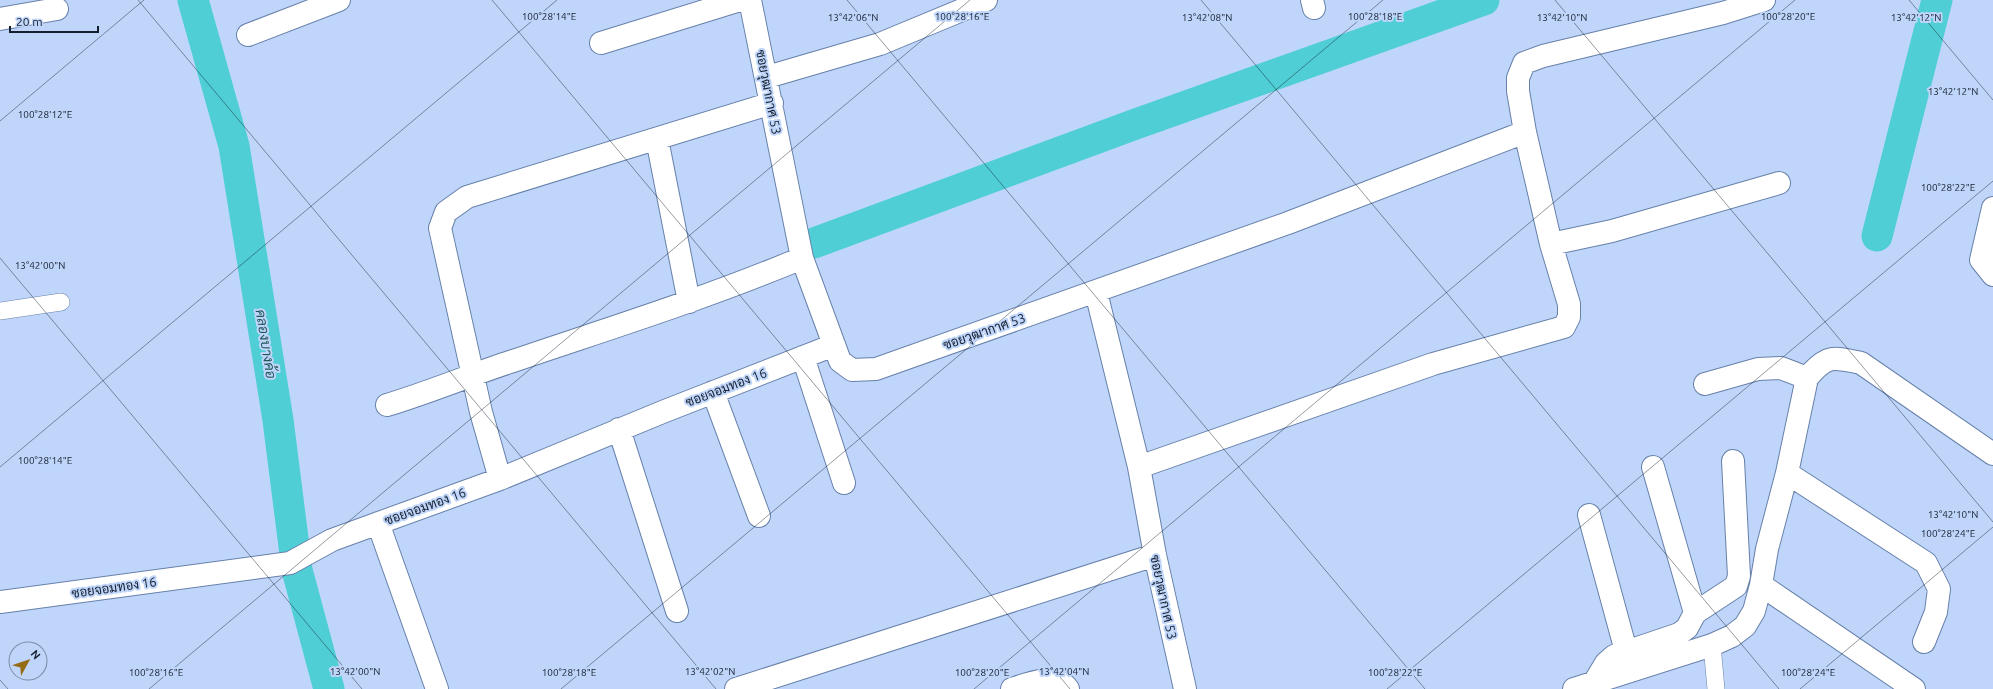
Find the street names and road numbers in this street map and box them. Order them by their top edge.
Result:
street label: ซอยวุฒากาศ 53 [751,48,784,136]
street label: ซอยวุฒากาศ 53 [941,310,1028,354]
street label: ซอยจอมทอง 16 [684,365,768,409]
street label: ซอยจอมทอง 16 [382,485,468,527]
street label: ซอยวุฒากาศ 53 [1145,553,1180,641]
street label: ซอยจอมทอง 16 [71,574,157,600]

